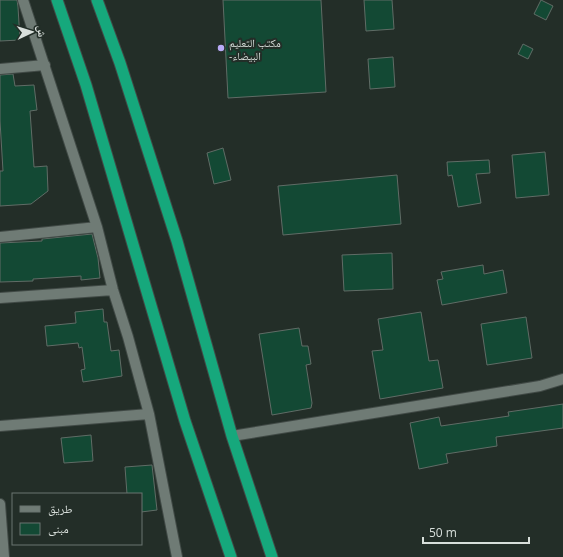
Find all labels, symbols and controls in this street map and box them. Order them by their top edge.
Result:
north arrow [12,12,52,52]
text: ش [34,25,50,38]
place label: مكتب التعليم -البيضاء [229,35,281,63]
marker: مكتب التعليم -البيضاء [216,43,226,53]
legend [12,493,142,545]
text: طريق [48,500,73,517]
scale bar [423,519,529,545]
text: مبنى [48,520,69,537]
text: 50 m [429,524,457,541]

